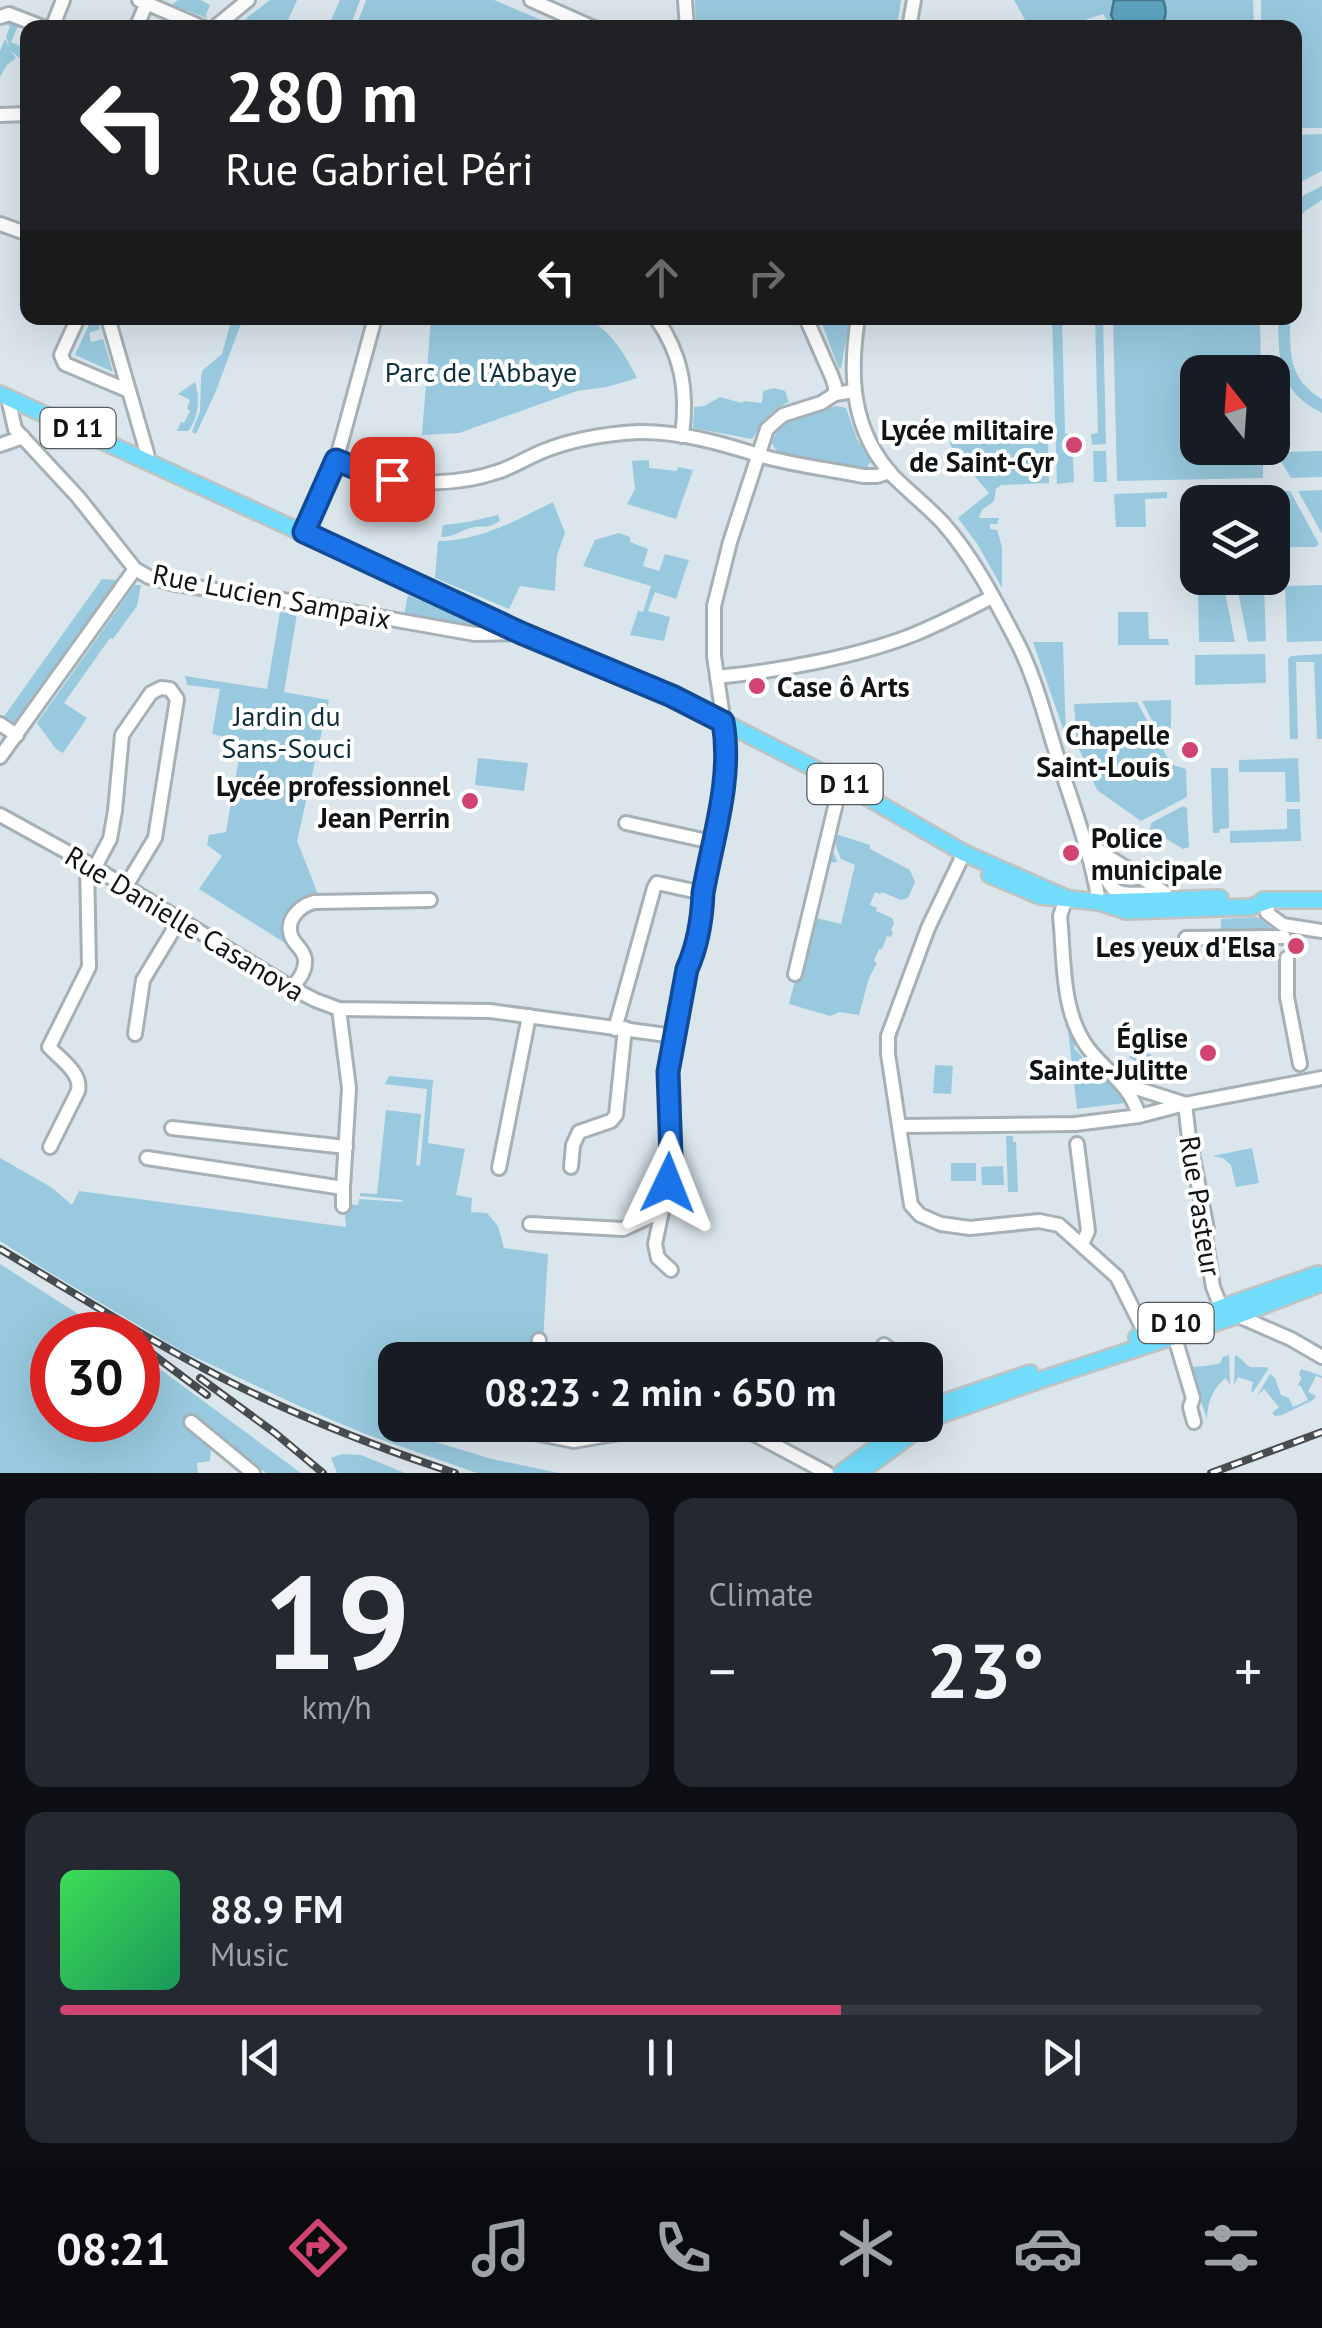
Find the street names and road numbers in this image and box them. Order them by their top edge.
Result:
road number: D 11 [40,408,116,448]
street label: Rue Lucien Sampaix [150,555,394,637]
road number: D 11 [808,764,882,804]
street label: Rue Danielle Casanova [59,837,311,1009]
street label: Rue Pasteur [1172,1133,1230,1279]
road number: D 10 [1138,1303,1214,1343]

